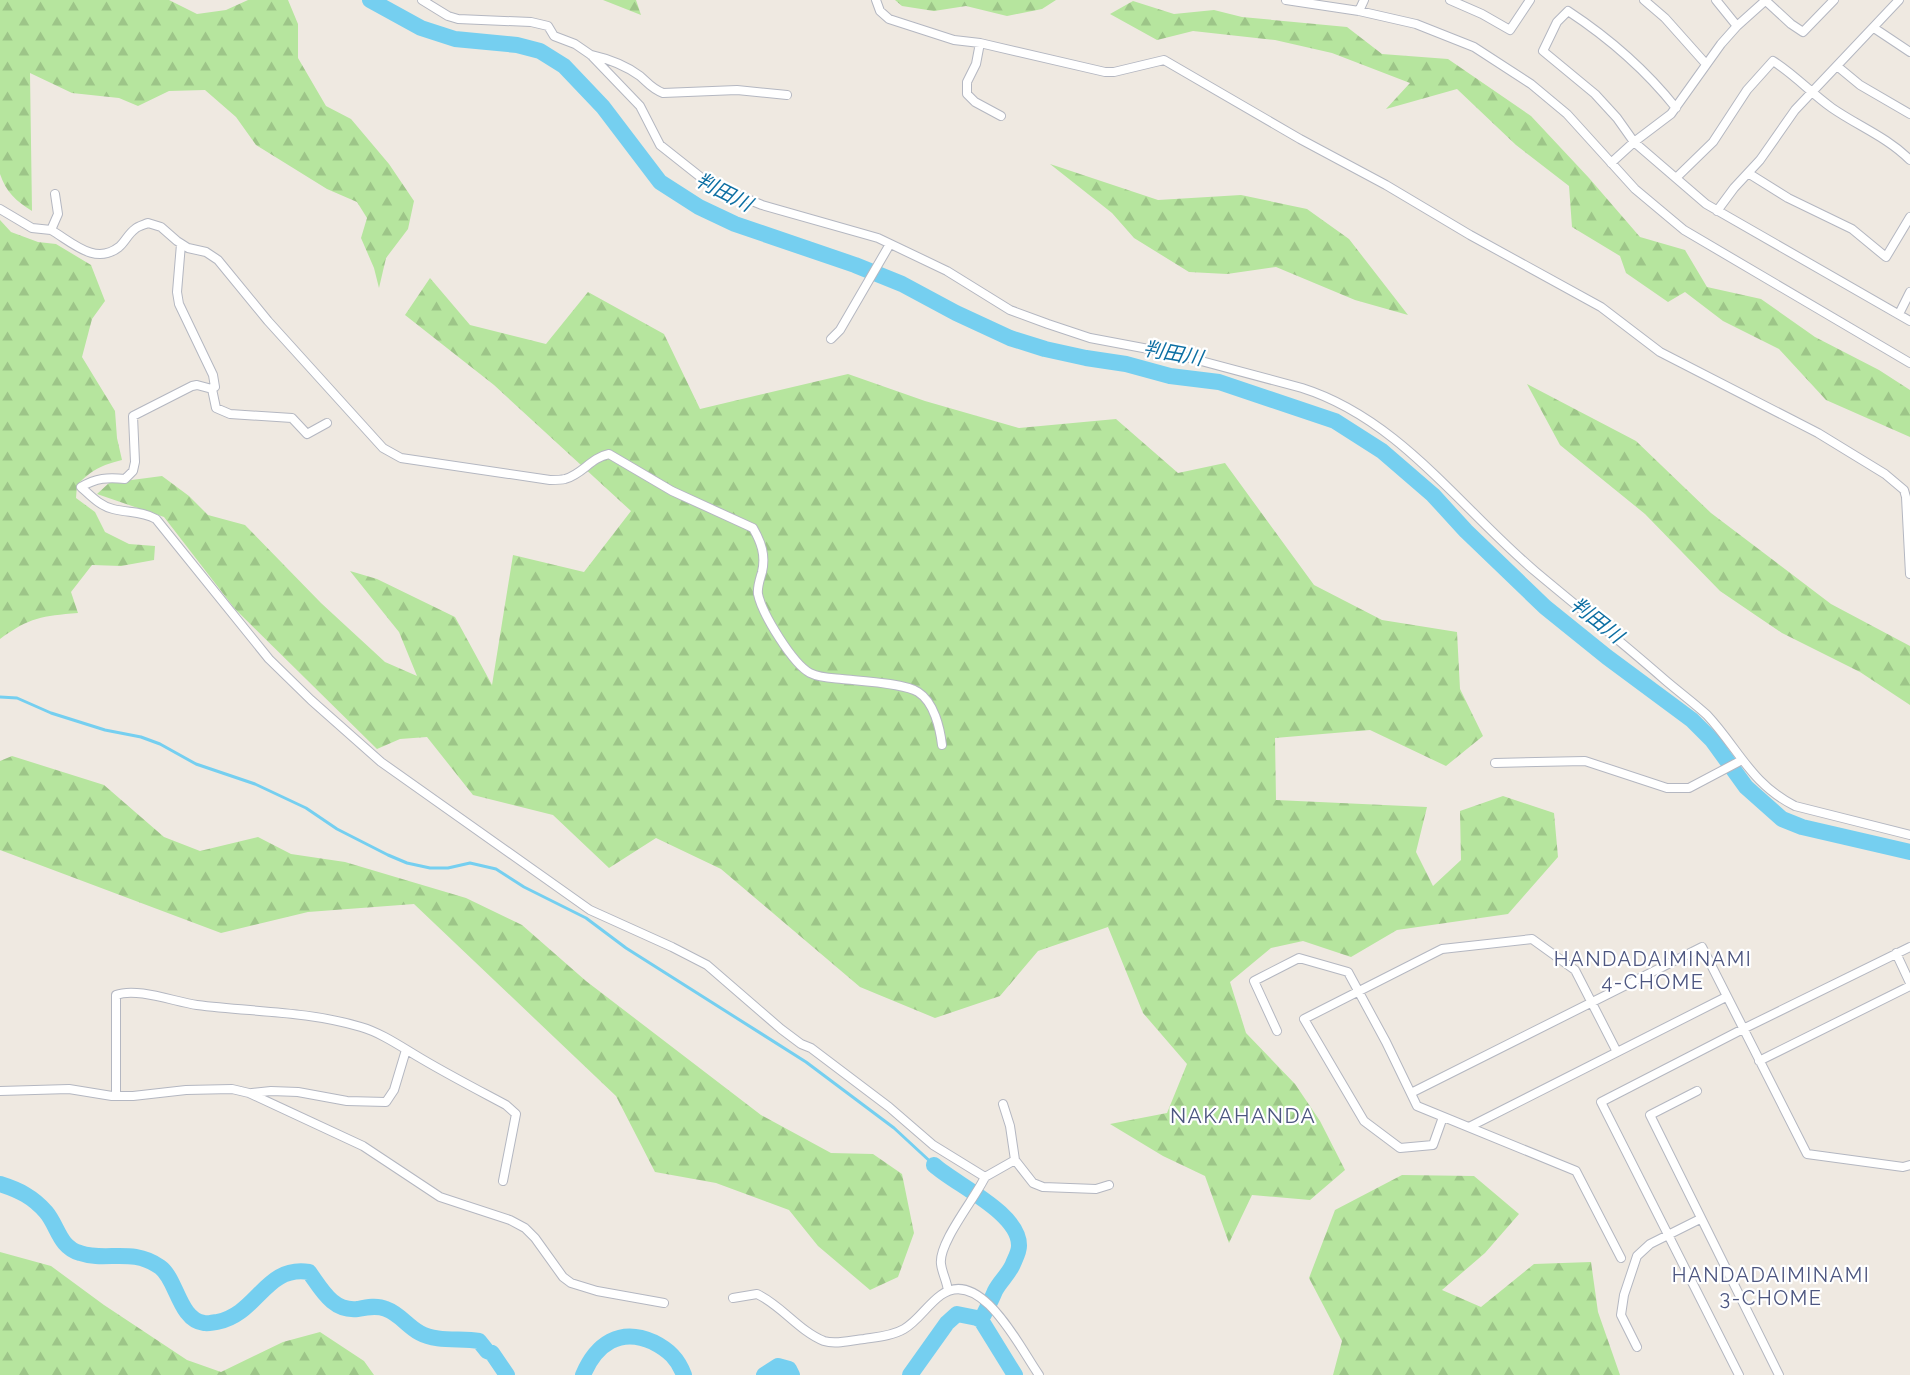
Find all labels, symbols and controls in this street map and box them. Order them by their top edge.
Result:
water label: 判田川 [692,168,758,217]
water label: 判田川 [1141,336,1207,370]
water label: 判田川 [1566,592,1630,649]
district label: HANDADAIMINAMI 4-CHOME [1554,947,1752,994]
district label: NAKAHANDA [1170,1103,1316,1128]
district label: HANDADAIMINAMI 3-CHOME [1672,1263,1870,1310]

